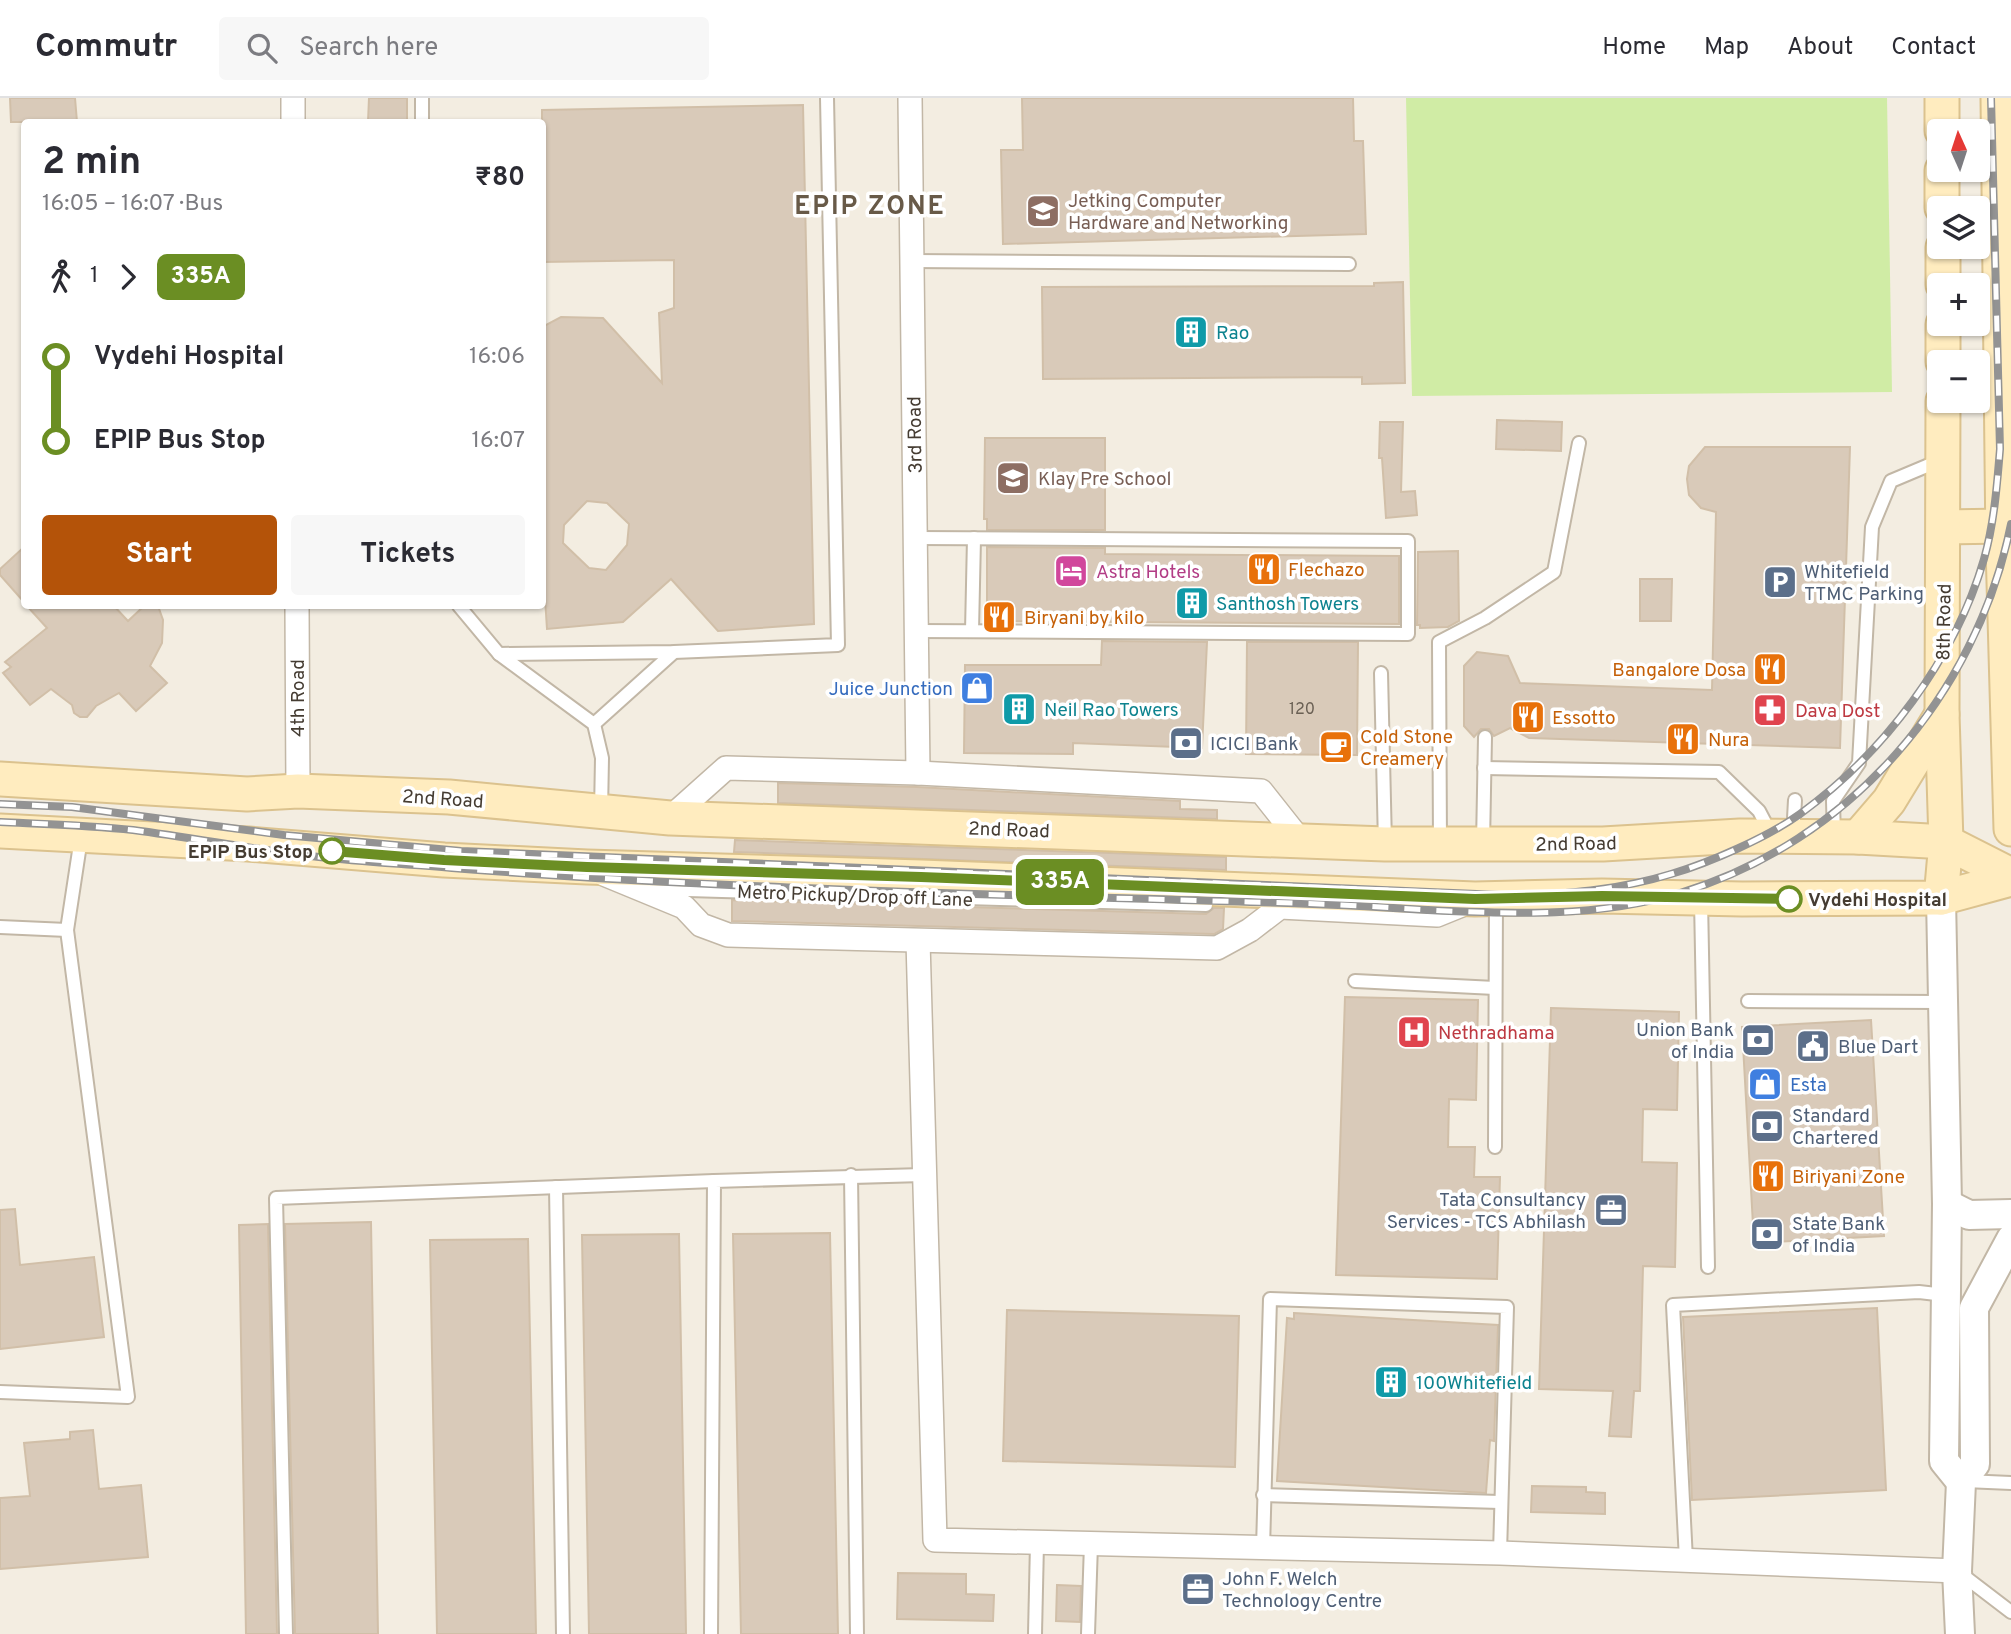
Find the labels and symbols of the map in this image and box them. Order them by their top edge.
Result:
north arrow [1927,119,1990,182]
place label: Jetking Computer Hardware and Networking [1068,190,1288,236]
district label: EPIP ZONE [794,191,946,224]
school or university icon: Jetking Computer Hardware and Networking [1024,192,1062,230]
building icon: Rao [1172,313,1210,351]
place label: Rao [1216,322,1249,346]
street label: 3rd Road [903,396,929,474]
school or university icon: Klay Pre School [994,459,1032,497]
place label: Klay Pre School [1038,468,1172,492]
restaurant icon: Flechazo [1245,550,1283,588]
hotel icon: Astra Hotels [1052,552,1090,590]
place label: Flechazo [1288,559,1365,583]
place label: Astra Hotels [1096,561,1200,585]
place label: Whitefield TTMC Parking [1804,561,1924,607]
parking icon: Whitefield TTMC Parking [1761,563,1799,601]
street label: 8th Road [1932,583,1958,661]
building icon: Santhosh Towers [1173,584,1211,622]
place label: Santhosh Towers [1216,593,1359,617]
restaurant icon: Biryani by kilo [980,598,1018,636]
place label: Biryani by kilo [1024,607,1144,631]
restaurant icon: Bangalore Dosa [1751,650,1789,688]
street label: 4th Road [287,659,311,737]
place label: Bangalore Dosa [1612,659,1746,683]
shop icon: Juice Junction [958,669,996,707]
place label: Juice Junction [828,678,953,702]
building icon: Neil Rao Towers [1000,690,1038,728]
pharmacy icon: Dava Dost [1751,691,1789,729]
restaurant icon: Essotto [1509,698,1547,736]
place label: Neil Rao Towers [1044,699,1179,723]
house number: 120 [1289,700,1315,720]
place label: Dava Dost [1795,700,1880,724]
place label: Essotto [1552,707,1616,731]
restaurant icon: Nura [1664,720,1702,758]
bank icon: ICICI Bank [1167,724,1205,762]
place label: Cold Stone Creamery [1360,726,1453,772]
cafe icon: Cold Stone Creamery [1317,728,1355,766]
place label: Nura [1708,729,1749,753]
place label: ICICI Bank [1210,733,1299,757]
street label: 2nd Road [401,785,484,815]
street label: 2nd Road [968,818,1050,844]
street label: 2nd Road [1535,832,1617,858]
marker: EPIP Bus Stop [319,838,345,864]
place label: EPIP Bus Stop [188,841,313,865]
line badge: 335A [1011,859,1109,905]
street label: Metro Pickup/Drop off Lane [736,881,973,913]
marker: Vydehi Hospital [1776,886,1802,912]
place label: Vydehi Hospital [1808,889,1947,913]
hospital icon: Nethradhama [1395,1013,1433,1051]
place label: Union Bank of India [1636,1019,1734,1065]
bank icon: Union Bank of India [1739,1021,1777,1059]
place label: Nethradhama [1438,1022,1554,1046]
public building icon: Blue Dart [1794,1027,1832,1065]
place label: Blue Dart [1838,1036,1918,1060]
shop icon: Esta [1746,1065,1784,1103]
place label: Esta [1790,1074,1827,1098]
place label: Standard Chartered [1792,1105,1879,1151]
bank icon: Standard Chartered [1748,1107,1786,1145]
restaurant icon: Biriyani Zone [1749,1157,1787,1195]
place label: Biriyani Zone [1792,1166,1905,1190]
place label: Tata Consultancy Services - TCS Abhilash [1387,1189,1586,1235]
office icon: Tata Consultancy Services - TCS Abhilash [1592,1191,1630,1229]
place label: State Bank of India [1792,1213,1885,1259]
bank icon: State Bank of India [1748,1215,1786,1253]
building icon: 100Whitefield [1372,1363,1410,1401]
place label: 100Whitefield [1416,1372,1532,1396]
place label: John F. Welch Technology Centre [1222,1568,1382,1614]
office icon: John F. Welch Technology Centre [1179,1570,1217,1608]

